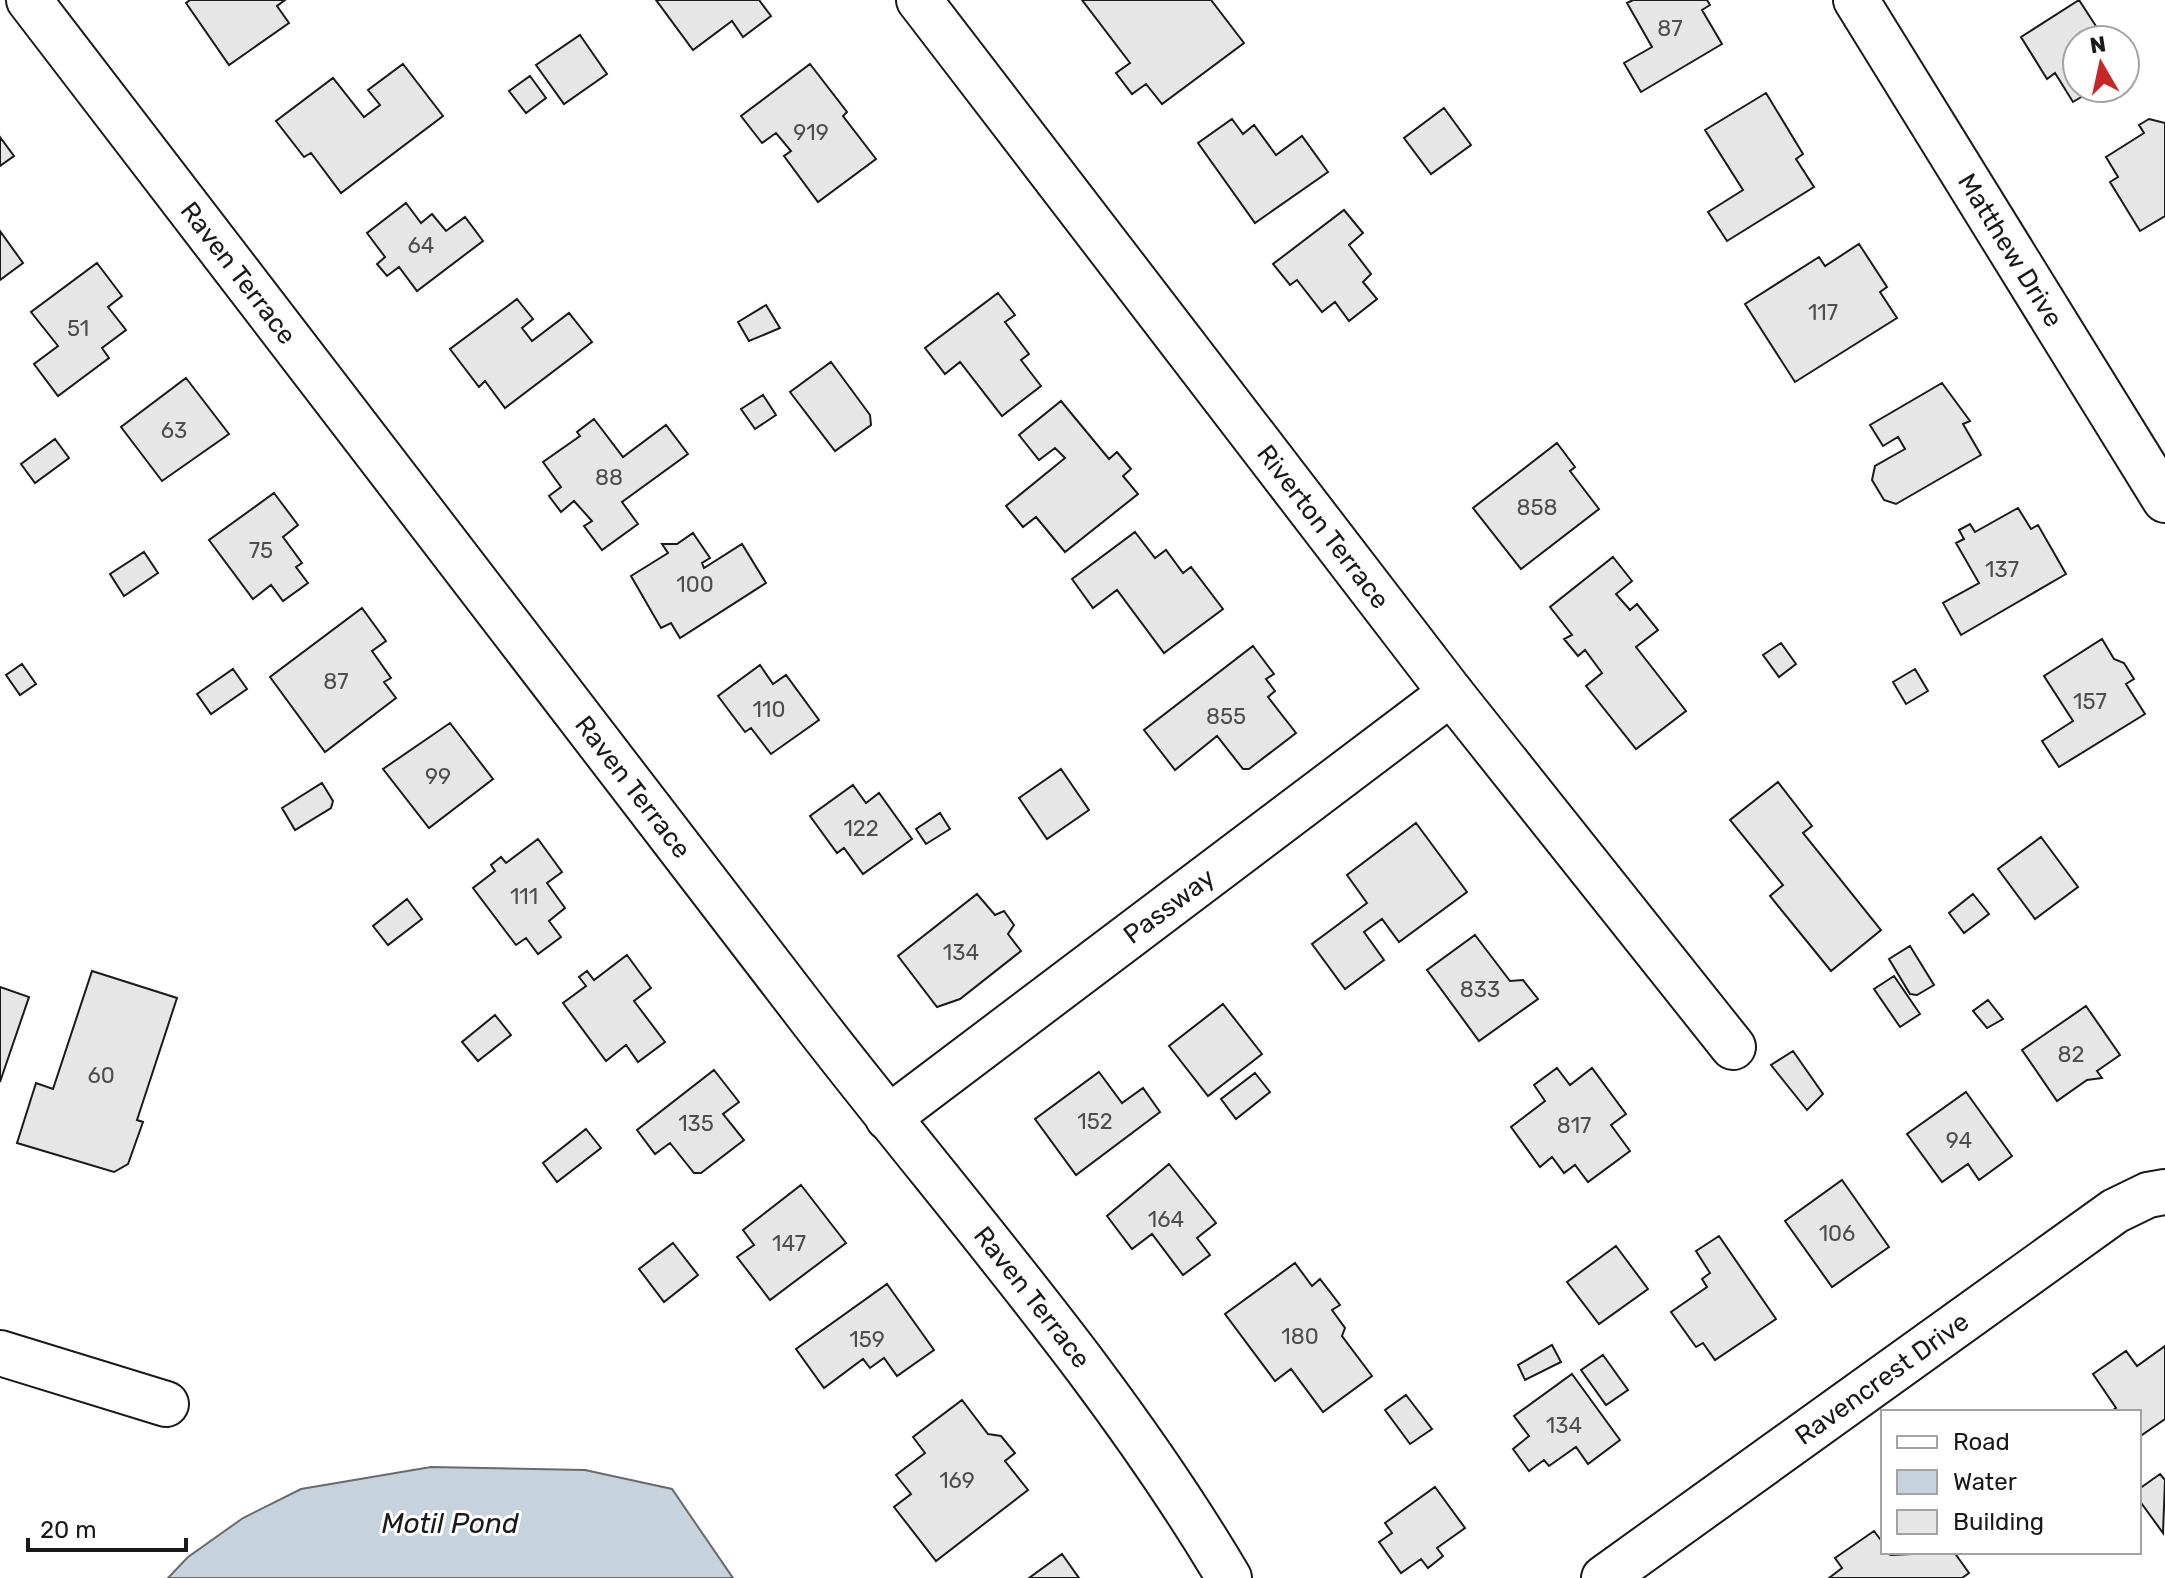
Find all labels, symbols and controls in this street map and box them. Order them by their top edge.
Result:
house number: 87 [1657,15,1683,42]
north arrow [2061,24,2141,104]
text: N [2088,30,2108,59]
house number: 919 [793,119,829,146]
street label: Matthew Drive [1951,168,2069,333]
street label: Raven Terrace [174,196,302,350]
house number: 64 [408,232,434,259]
house number: 117 [1808,299,1838,326]
house number: 51 [67,315,89,342]
house number: 63 [161,417,187,444]
street label: Riverton Terrace [1250,439,1396,615]
house number: 88 [595,464,623,491]
house number: 858 [1516,494,1558,521]
house number: 75 [249,537,273,564]
house number: 137 [1985,556,2019,583]
house number: 100 [676,571,714,598]
house number: 87 [323,668,349,695]
house number: 157 [2073,688,2107,715]
house number: 110 [753,696,785,723]
house number: 855 [1206,703,1246,730]
street label: Raven Terrace [568,710,697,864]
house number: 99 [425,763,451,790]
house number: 122 [843,815,879,842]
street label: Passway [1118,862,1221,951]
house number: 111 [510,883,538,910]
house number: 134 [943,939,979,966]
house number: 833 [1460,976,1500,1003]
house number: 82 [2058,1041,2084,1068]
house number: 60 [87,1062,115,1089]
house number: 152 [1077,1108,1113,1135]
house number: 135 [678,1110,714,1137]
house number: 817 [1557,1112,1591,1139]
house number: 94 [1946,1127,1972,1154]
house number: 164 [1148,1206,1184,1233]
house number: 106 [1819,1220,1855,1247]
street label: Raven Terrace [967,1221,1097,1374]
house number: 147 [772,1230,806,1257]
street label: Ravencrest Drive [1789,1306,1975,1452]
house number: 180 [1281,1323,1319,1350]
house number: 159 [849,1326,885,1353]
legend [1881,1410,2141,1554]
house number: 134 [1546,1412,1582,1439]
text: Road [1953,1428,2010,1456]
house number: 169 [939,1467,975,1494]
text: Water [1953,1468,2017,1496]
scale bar [28,1502,186,1552]
water label: Motil Pond [381,1507,519,1540]
text: Building [1953,1508,2044,1536]
text: 20 m [40,1516,97,1544]

